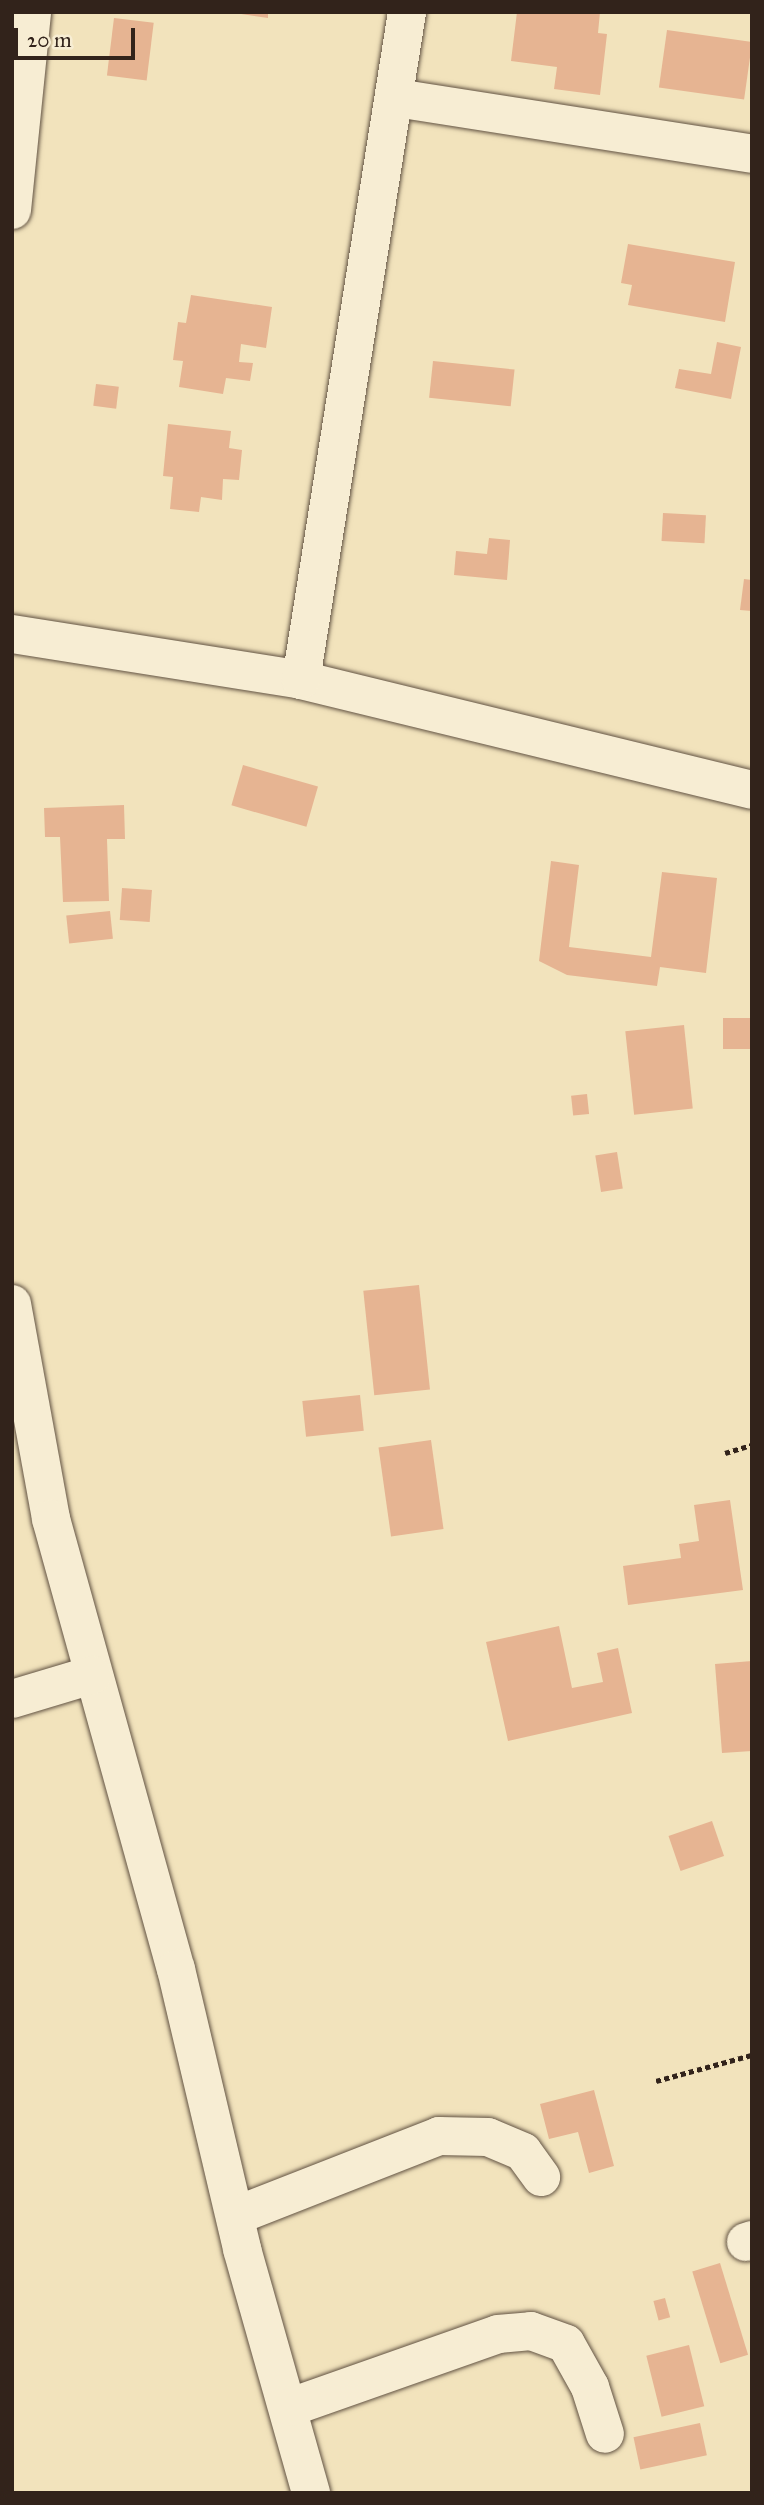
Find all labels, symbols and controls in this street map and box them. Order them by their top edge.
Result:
scale bar [18,14,138,58]
text: 20 m [27,27,72,53]

